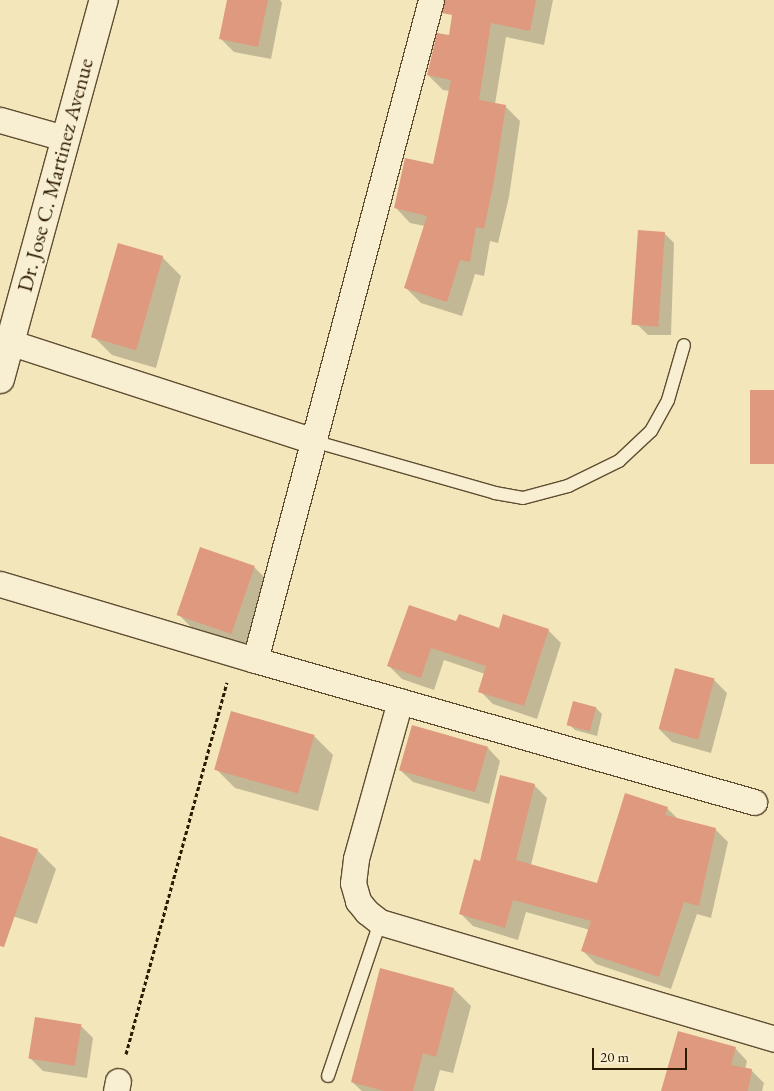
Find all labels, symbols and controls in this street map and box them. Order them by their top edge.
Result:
street label: Dr. Jose C. Martinez Avenue [11,55,99,295]
scale bar [594,1038,689,1070]
text: 20 m [600,1047,629,1066]

